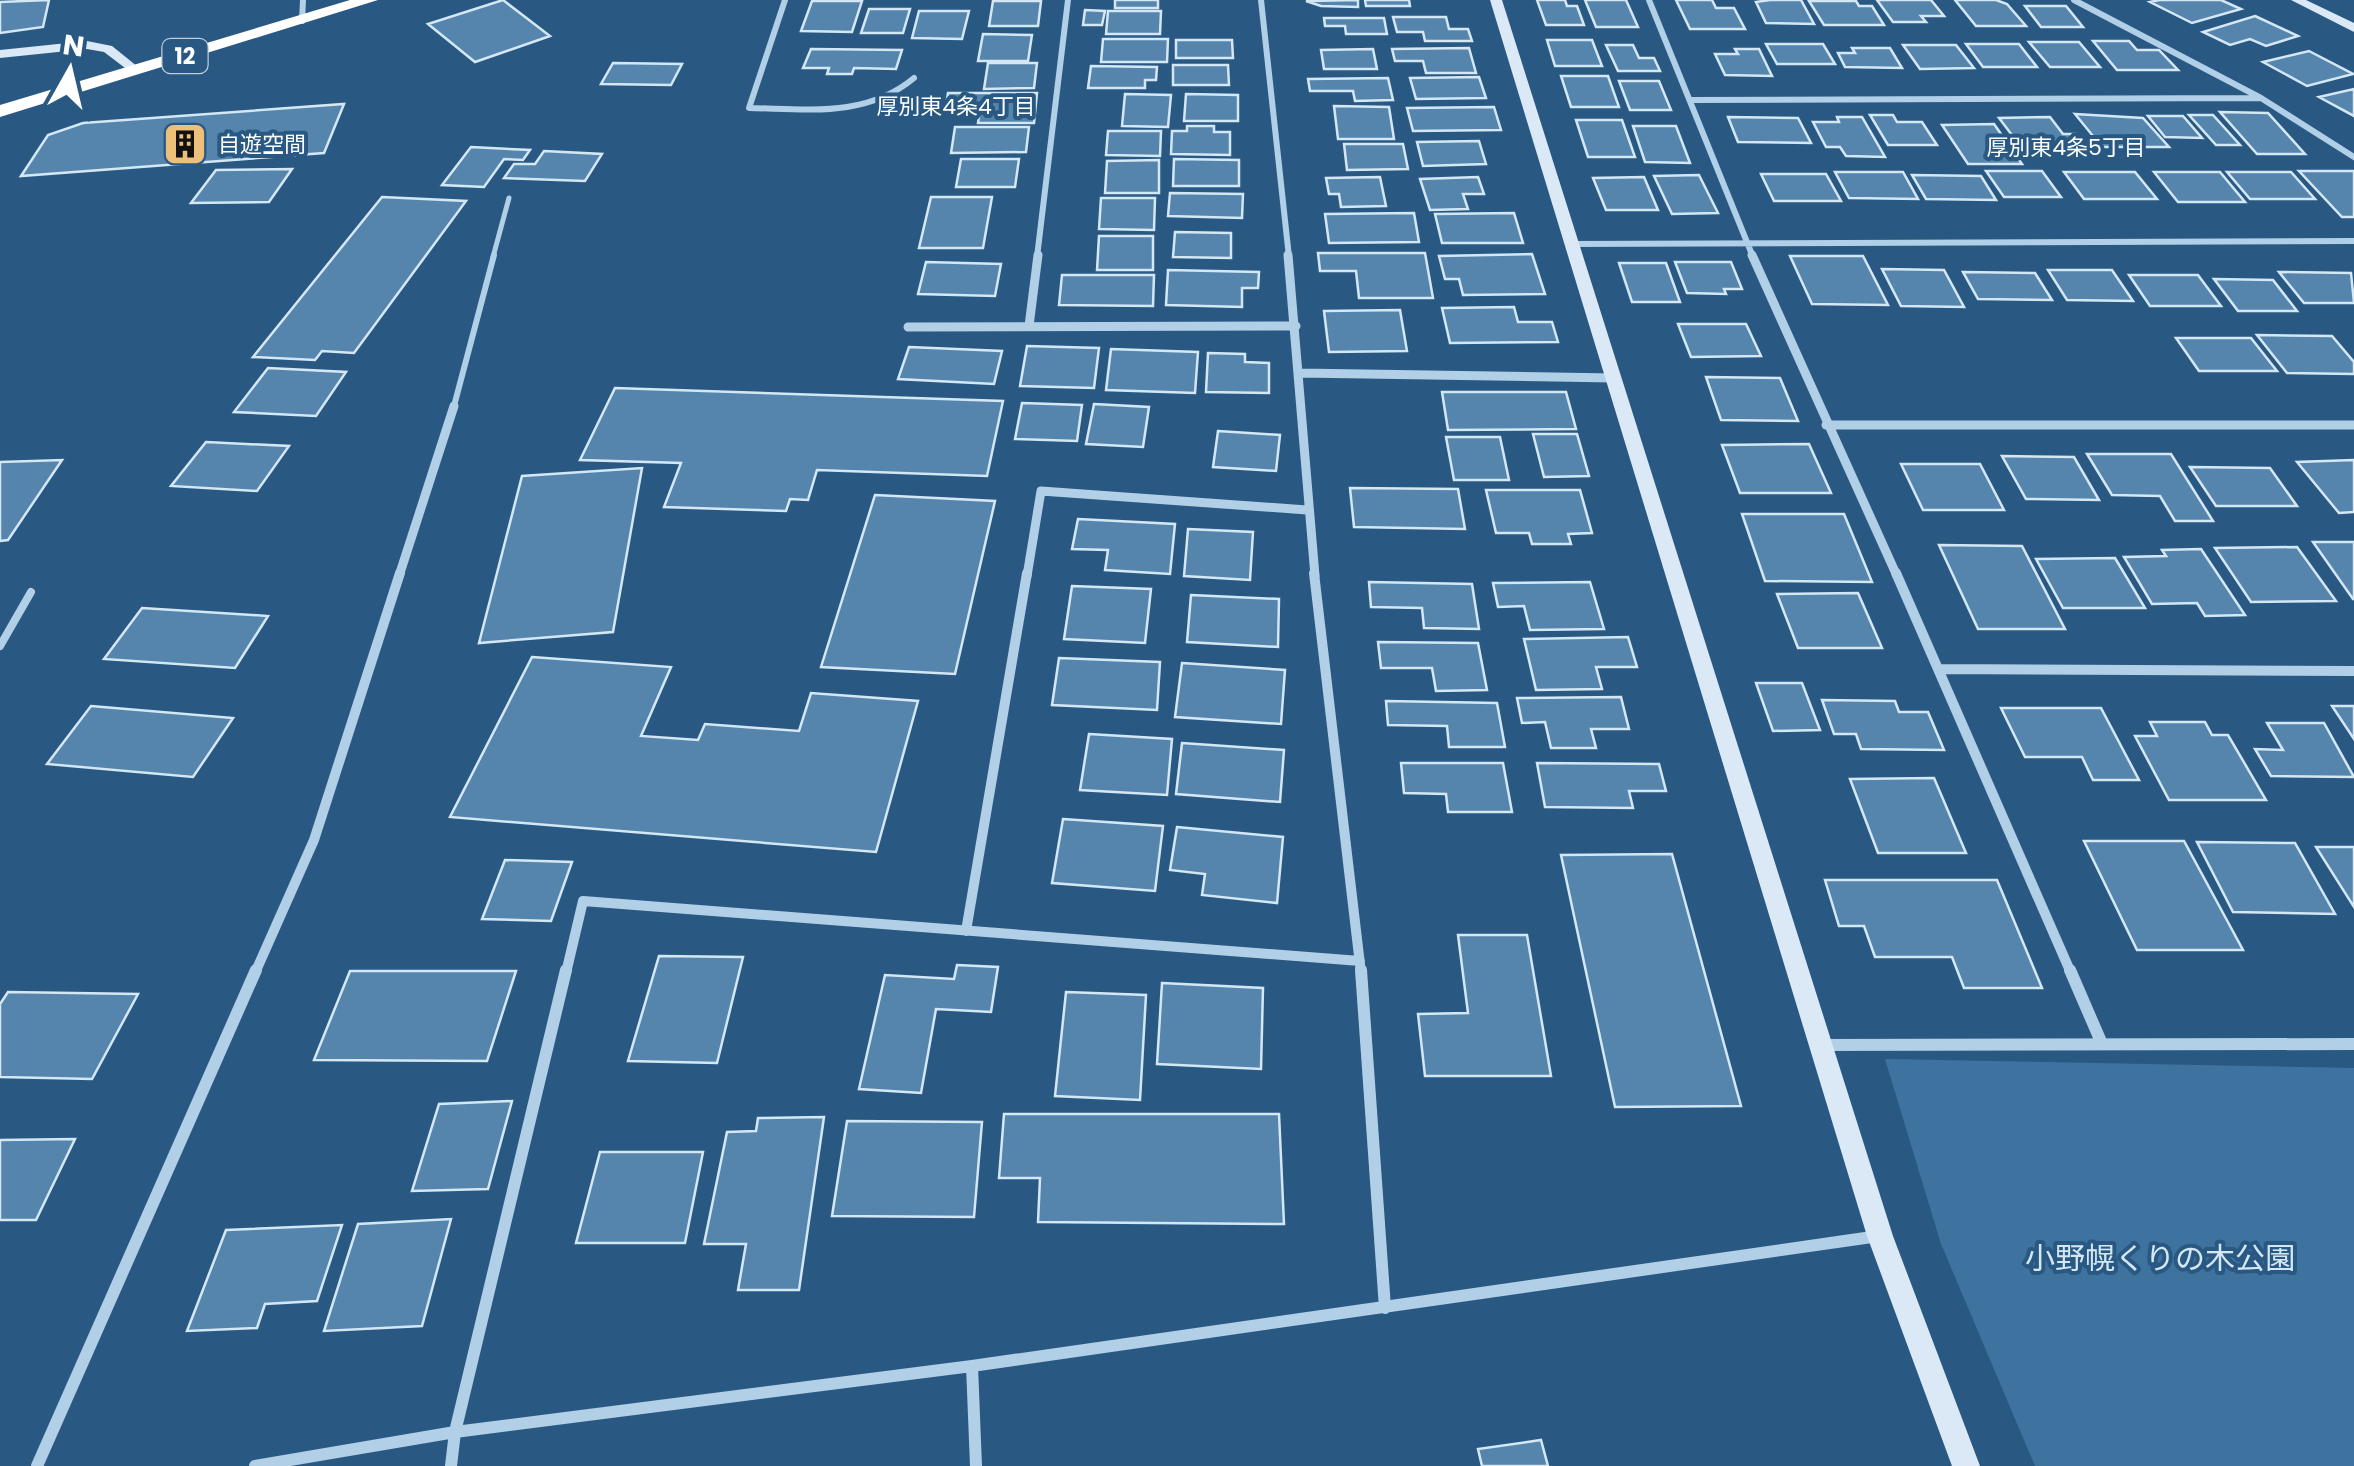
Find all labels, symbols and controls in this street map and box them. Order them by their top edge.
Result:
north arrow [20,20,120,120]
text: N [60,25,87,67]
road number: 12 [162,39,208,73]
district label: 厚別東4条4丁目 [876,91,1036,122]
building icon: 自遊空間 [162,121,208,167]
place label: 自遊空間 [218,129,306,160]
district label: 厚別東4条5丁目 [1986,132,2146,163]
park label: 小野幌くりの木公園 [2025,1237,2295,1280]

